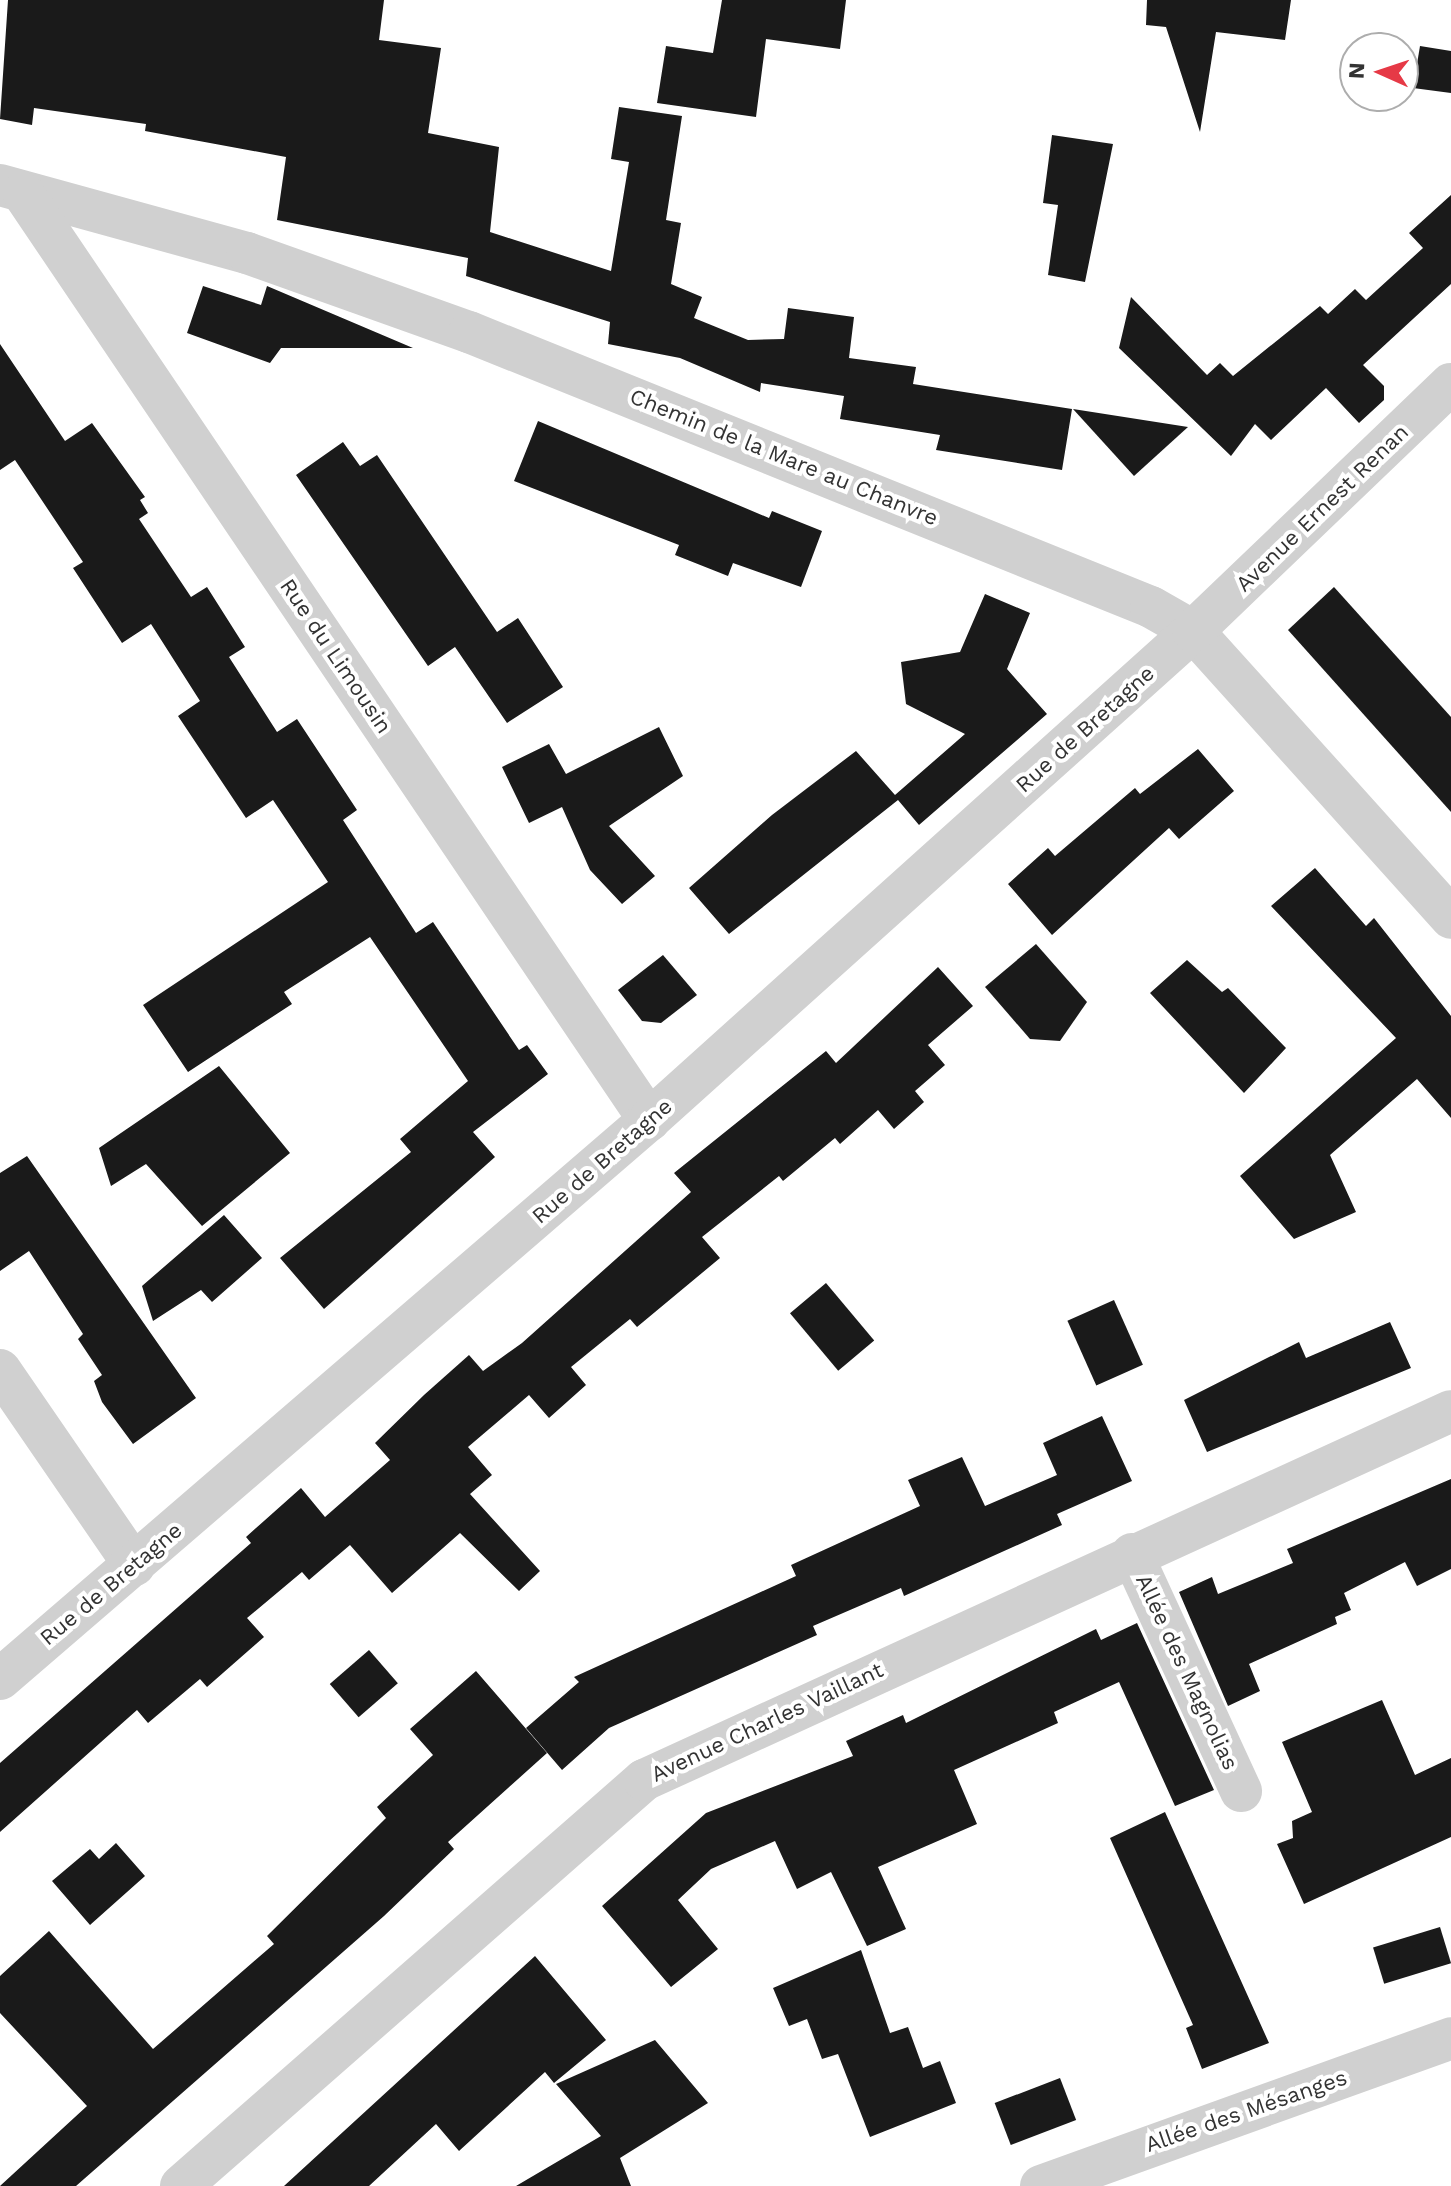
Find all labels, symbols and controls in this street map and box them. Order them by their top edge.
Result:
north arrow [1339,32,1419,112]
text: N [1344,62,1369,80]
street label: Chemin de la Mare au Chanvre [626,383,942,531]
street label: Avenue Ernest Renan [1230,419,1414,597]
street label: Rue du Limousin [274,574,398,738]
street label: Rue de Bretagne [1010,660,1160,798]
street label: Rue de Bretagne [526,1093,678,1229]
street label: Rue de Bretagne [35,1517,187,1651]
street label: Allée des Magnolias [1130,1570,1244,1774]
street label: Avenue Charles Vaillant [646,1656,888,1788]
street label: Allée des Mésanges [1142,2064,1350,2158]

